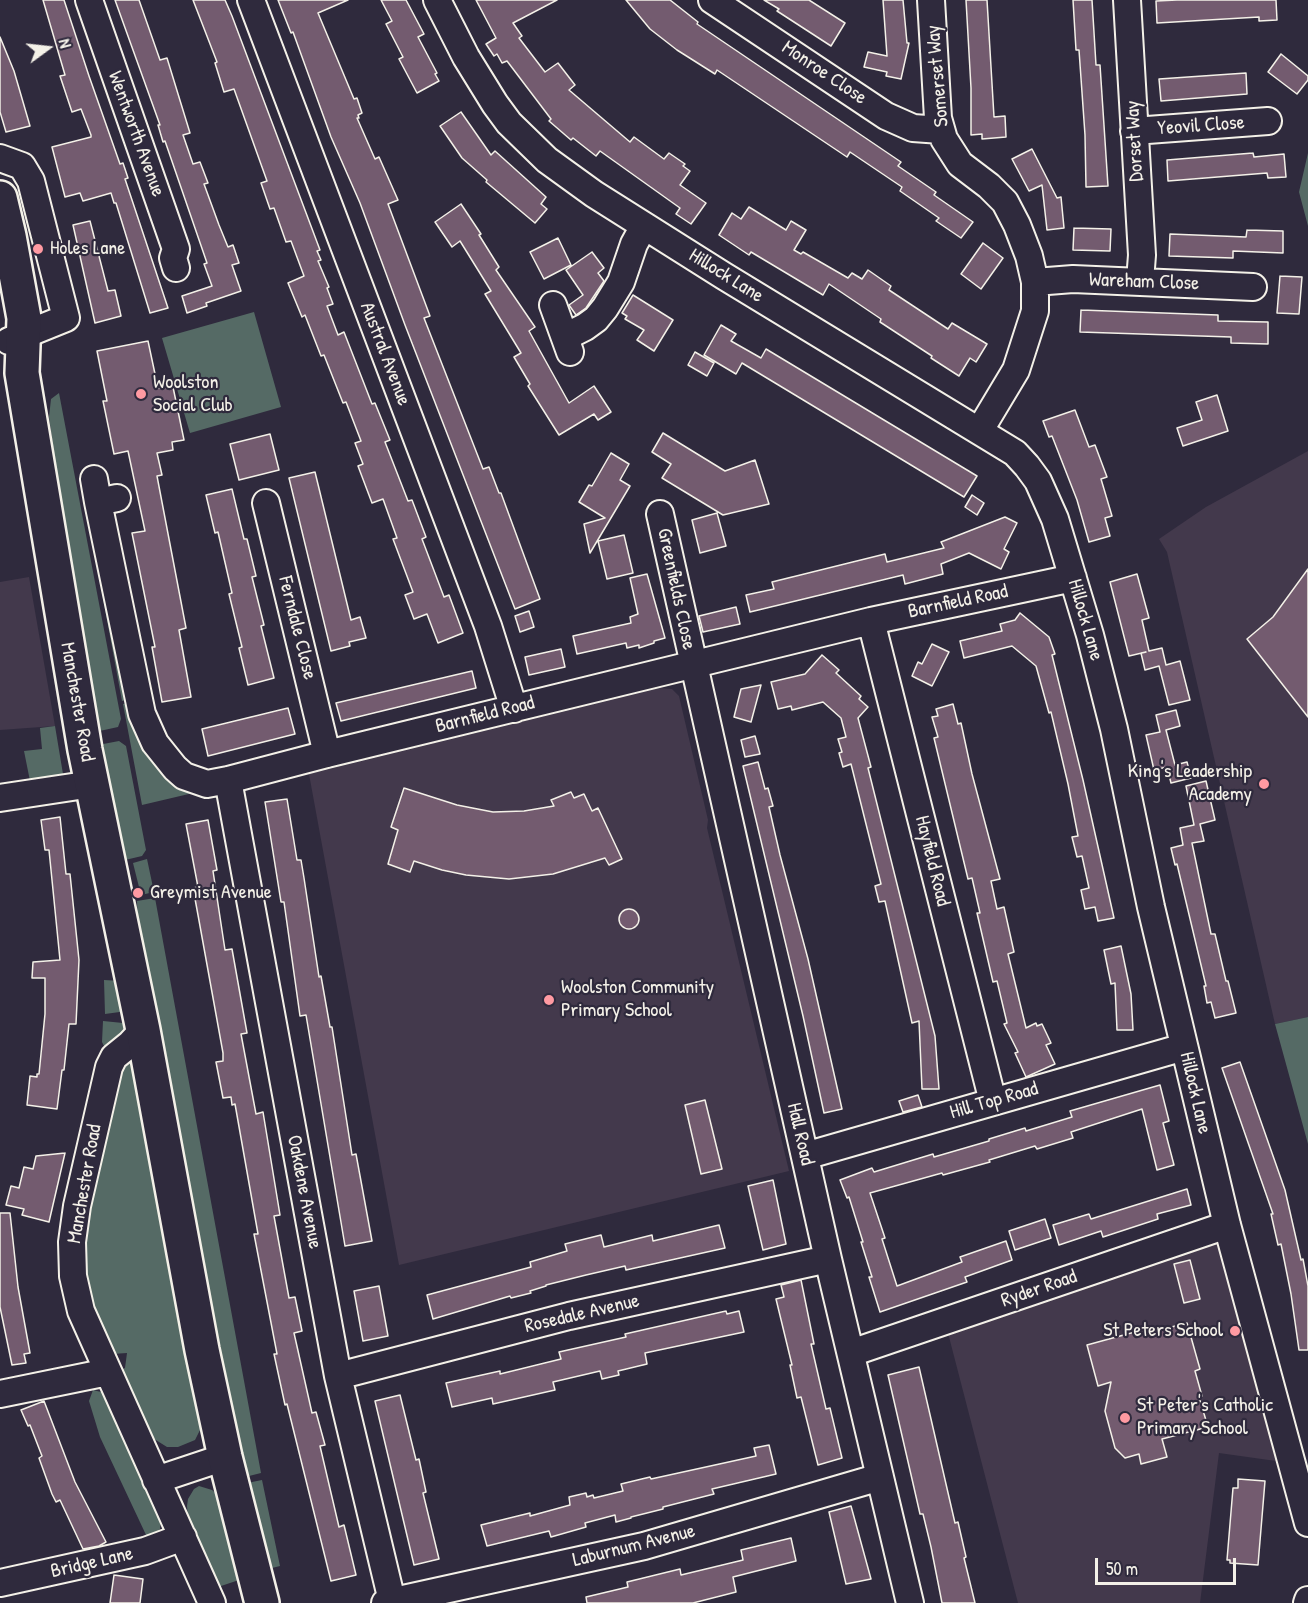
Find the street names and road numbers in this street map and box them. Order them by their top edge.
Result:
street label: Somerset Way [922,24,954,128]
street label: Monroe Close [777,36,871,110]
street label: Wentworth Avenue [102,68,170,200]
street label: Dorset Way [1121,100,1149,182]
street label: Yeovil Close [1157,111,1245,141]
street label: Hillock Lane [684,244,768,308]
street label: Wareham Close [1088,268,1200,296]
street label: Austral Avenue [354,299,416,409]
street label: Greenfields Close [651,526,701,652]
street label: Ferndale Close [273,574,321,682]
street label: Hillock Lane [1062,577,1108,663]
street label: Barnfield Road [906,580,1010,624]
street label: Manchester Road [55,641,99,763]
street label: Barnfield Road [433,691,537,739]
street label: Hayfield Road [909,813,955,909]
street label: Hillock Lane [1174,1050,1216,1136]
street label: Hill Top Road [947,1077,1041,1125]
street label: Hall Road [781,1101,819,1167]
street label: Manchester Road [63,1123,107,1245]
street label: Oakdene Avenue [281,1133,327,1251]
street label: Ryder Road [998,1265,1080,1313]
street label: Rosedale Avenue [522,1289,642,1339]
street label: Laburnum Avenue [570,1519,698,1573]
street label: Bridge Lane [48,1542,136,1584]

